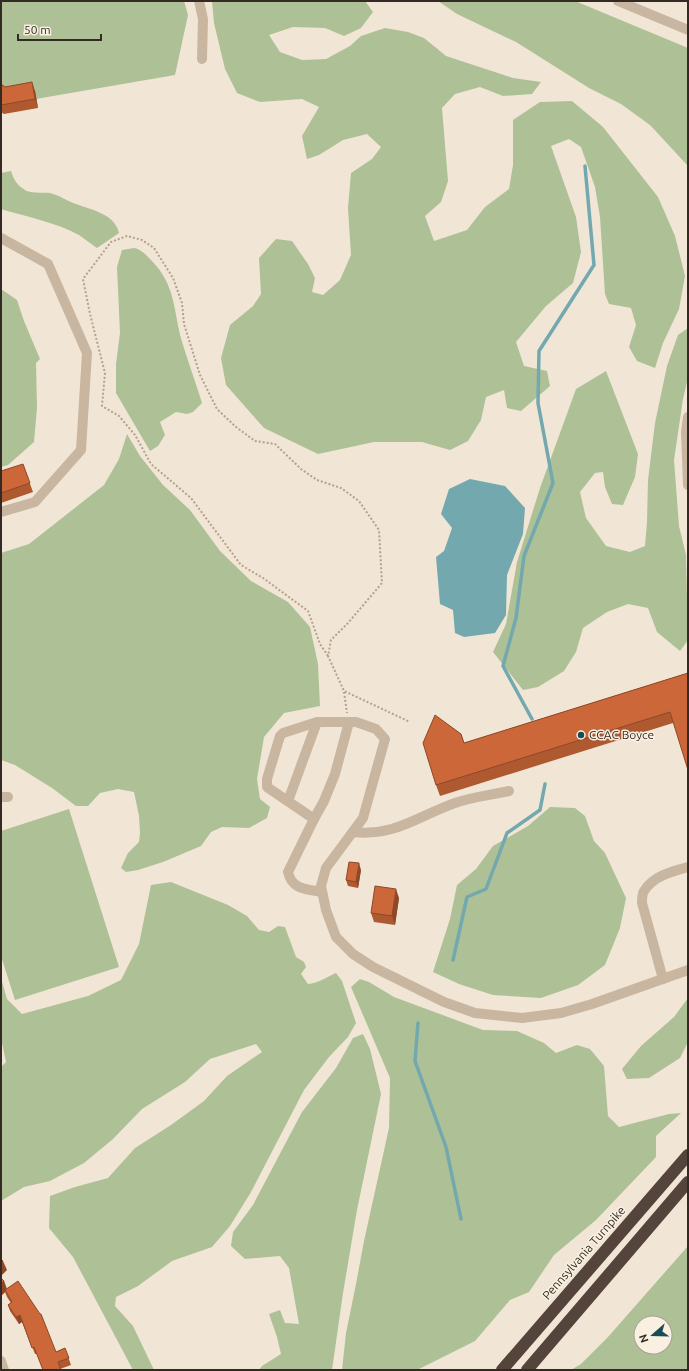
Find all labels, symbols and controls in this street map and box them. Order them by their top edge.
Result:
scale bar [18,16,101,42]
text: 50 m [24,23,51,36]
place label: CCAC Boyce [589,728,654,741]
marker: CCAC Boyce [576,730,586,740]
street label: Pennsylvania Turnpike [540,1203,628,1302]
north arrow [633,1315,673,1355]
text: N [637,1333,651,1344]

